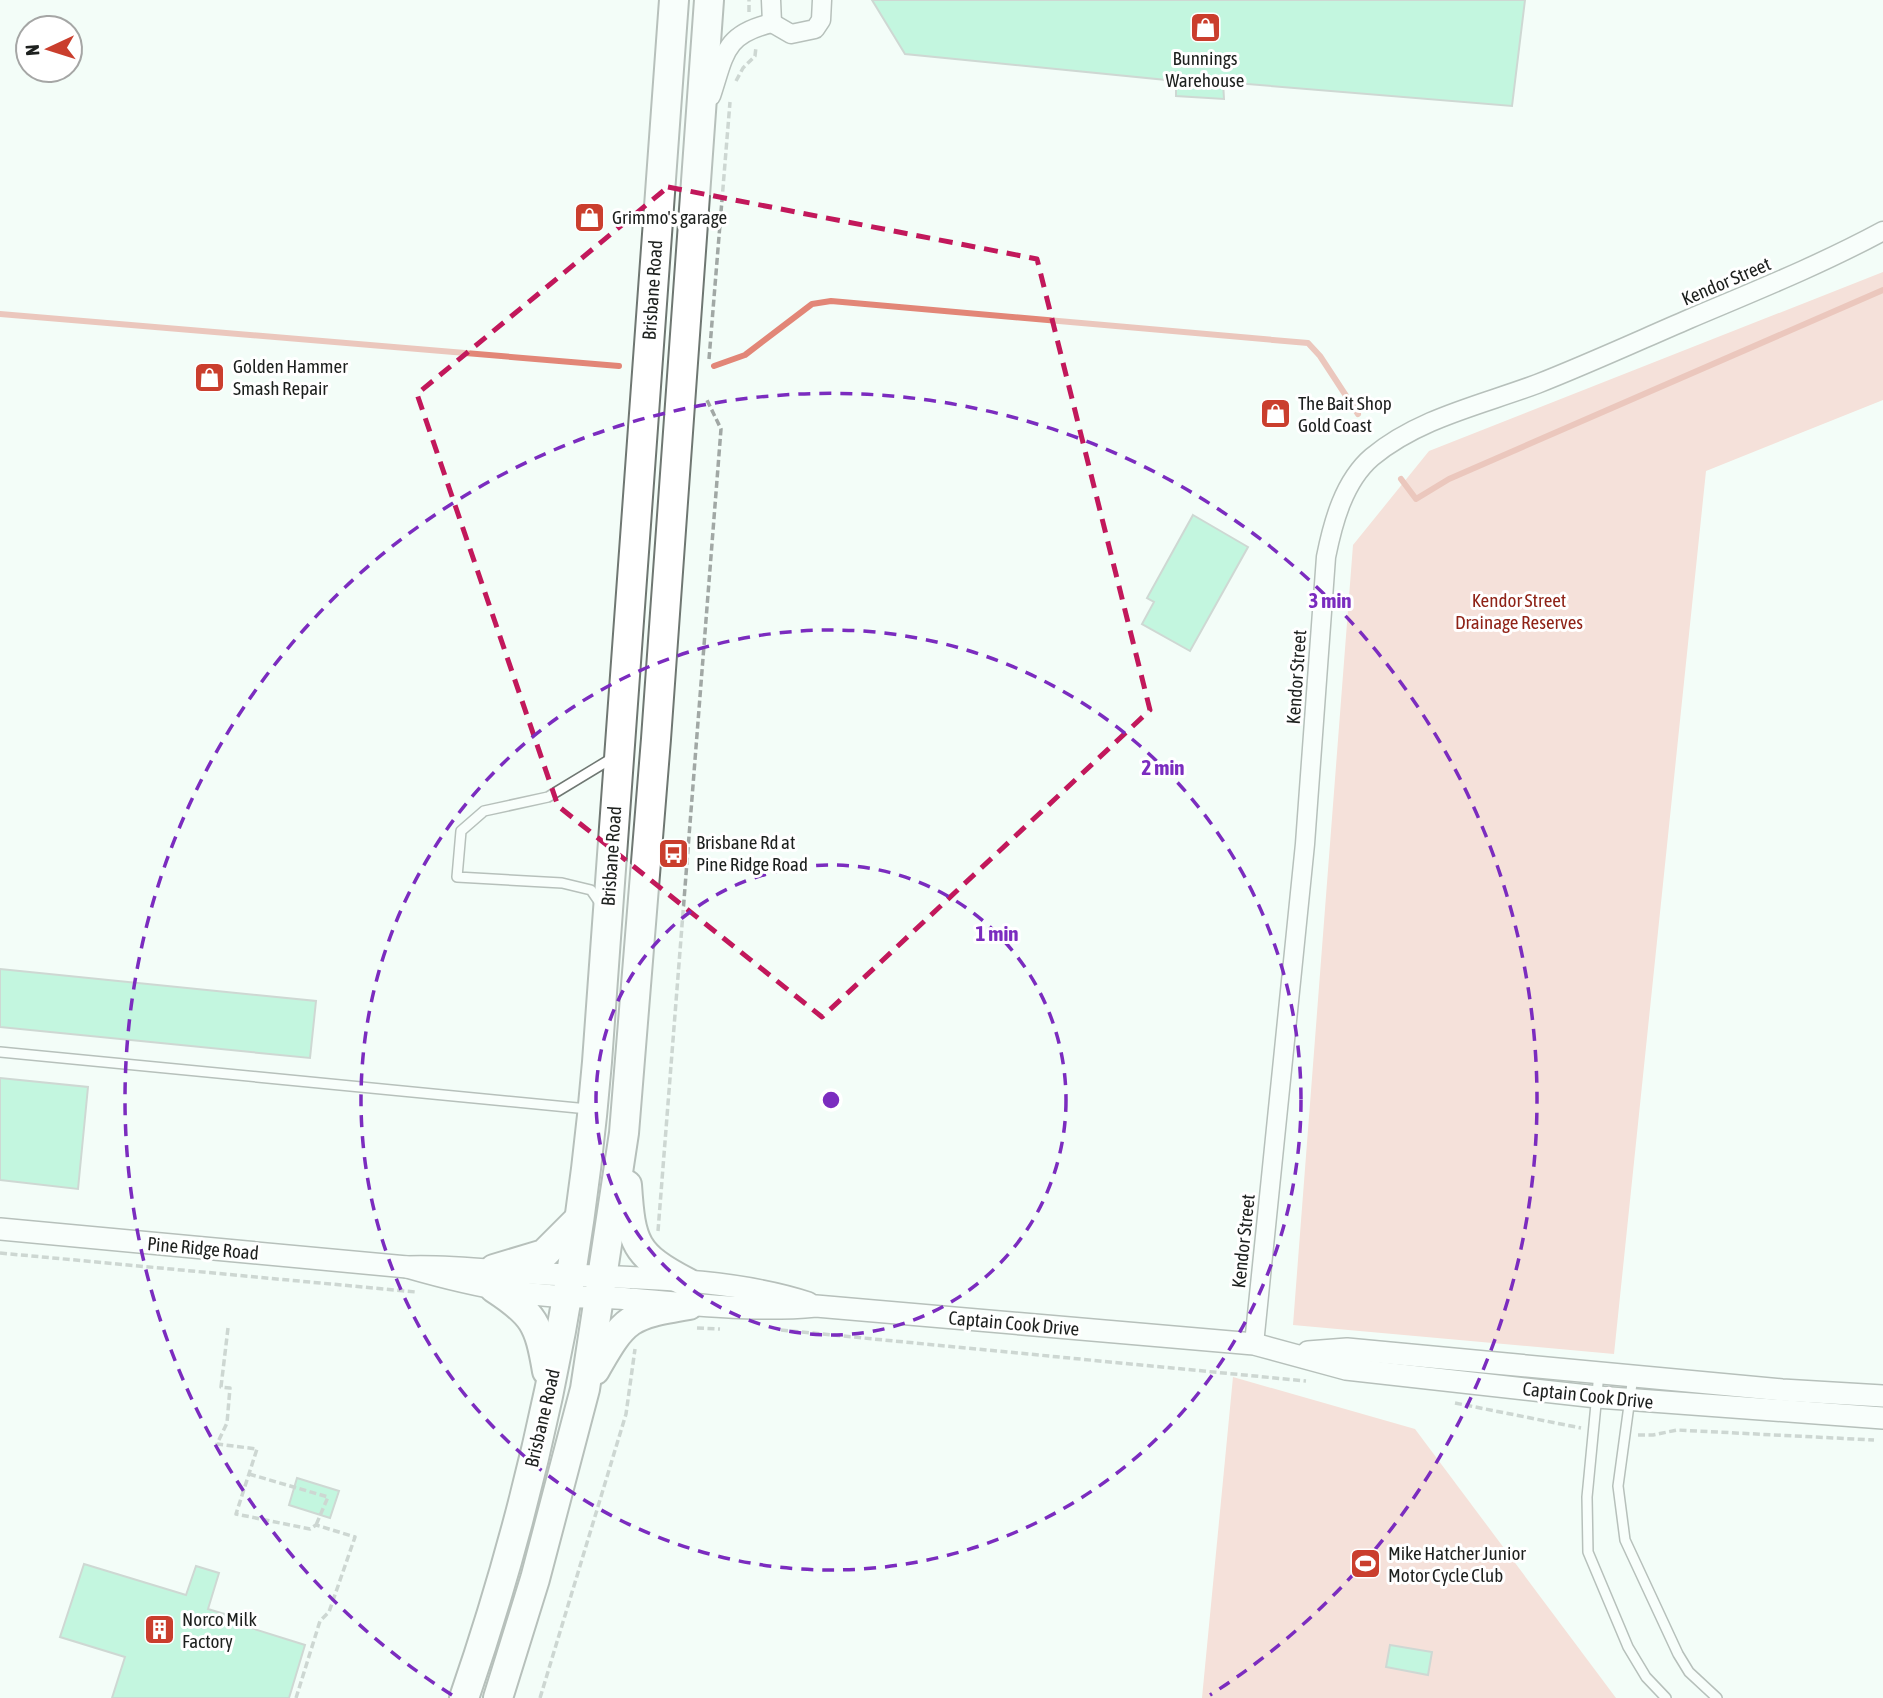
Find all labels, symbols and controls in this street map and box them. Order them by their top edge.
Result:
shop icon: Bunnings Warehouse [1188,10,1222,44]
north arrow [14,14,84,84]
text: N [21,44,43,57]
place label: Bunnings Warehouse [1166,47,1244,91]
shop icon: Grimmo's garage [572,200,606,234]
place label: Grimmo's garage [612,206,727,228]
street label: Brisbane Road [638,239,666,341]
street label: Kendor Street [1678,252,1774,310]
place label: Golden Hammer Smash Repair [233,355,348,399]
shop icon: Golden Hammer Smash Repair [193,360,227,394]
place label: The Bait Shop Gold Coast [1298,392,1392,436]
shop icon: The Bait Shop Gold Coast [1258,397,1292,431]
text: 3 min [1309,588,1351,612]
park label: Kendor Street Drainage Reserves [1455,589,1583,633]
street label: Kendor Street [1282,629,1310,725]
text: 2 min [1142,755,1184,779]
street label: Brisbane Road [597,805,625,907]
place label: Brisbane Rd at Pine Ridge Road [696,831,808,875]
bus stop icon: Brisbane Rd at Pine Ridge Road [656,836,690,870]
text: 1 min [976,921,1018,945]
centre of rings [819,1088,843,1112]
street label: Kendor Street [1227,1193,1259,1289]
street label: Pine Ridge Road [146,1232,260,1264]
street label: Captain Cook Drive [948,1306,1080,1340]
street label: Brisbane Road [520,1367,564,1469]
street label: Captain Cook Drive [1522,1377,1654,1413]
place label: Mike Hatcher Junior Motor Cycle Club [1388,1542,1526,1586]
sports icon: Mike Hatcher Junior Motor Cycle Club [1348,1547,1382,1581]
place label: Norco Milk Factory [182,1608,257,1652]
building icon: Norco Milk Factory [142,1613,176,1647]

